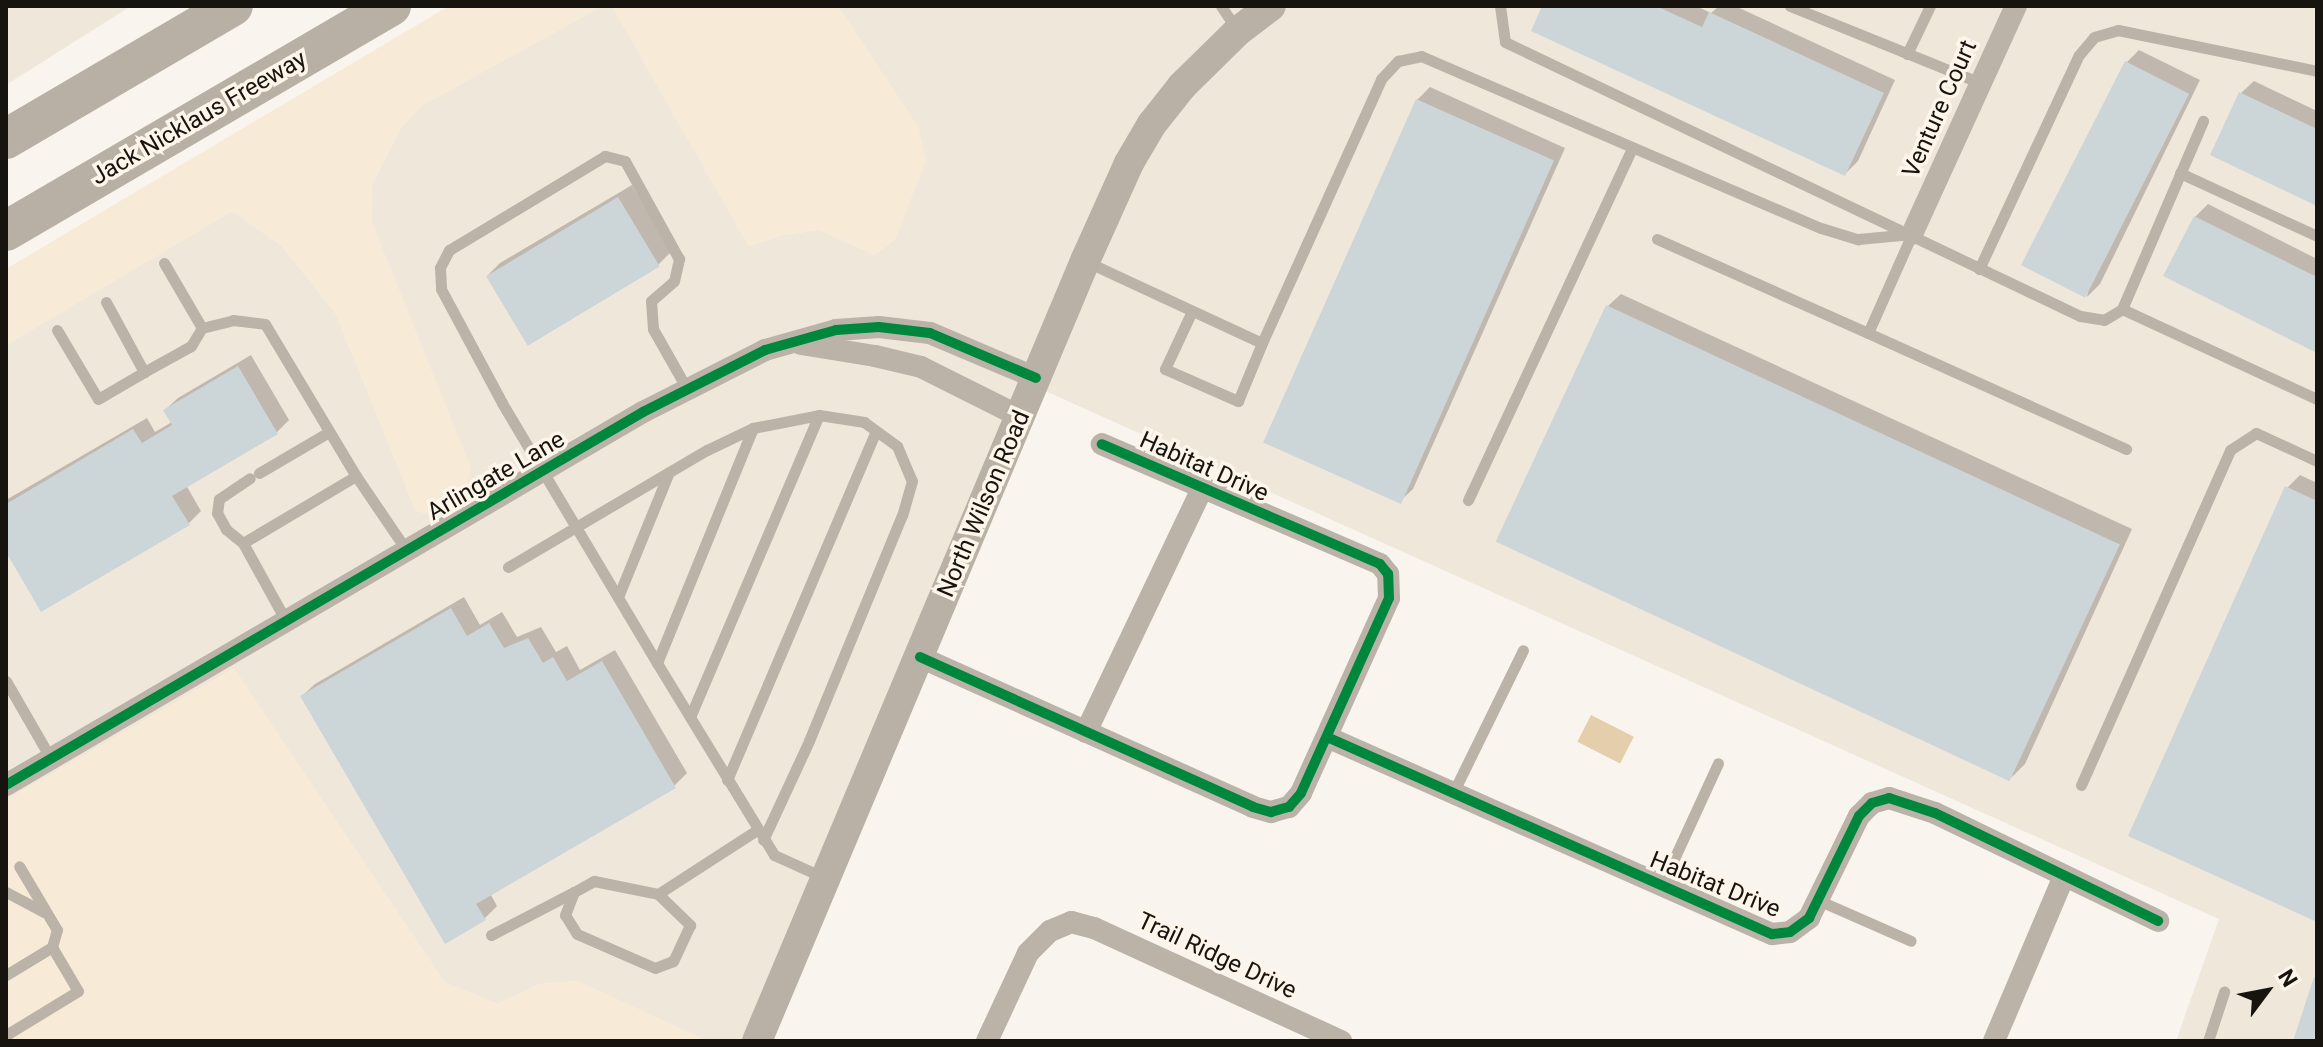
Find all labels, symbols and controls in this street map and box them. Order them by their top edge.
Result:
street label: Venture Court [1897,36,1983,182]
street label: Jack Nicklaus Freeway [86,45,312,191]
street label: North Wilson Road [932,406,1036,602]
street label: Arlingate Lane [422,425,570,527]
street label: Habitat Drive [1135,426,1273,508]
street label: Habitat Drive [1646,846,1784,924]
street label: Trail Ridge Drive [1133,907,1301,1005]
north arrow [2227,951,2307,1031]
text: N [2273,965,2302,991]

